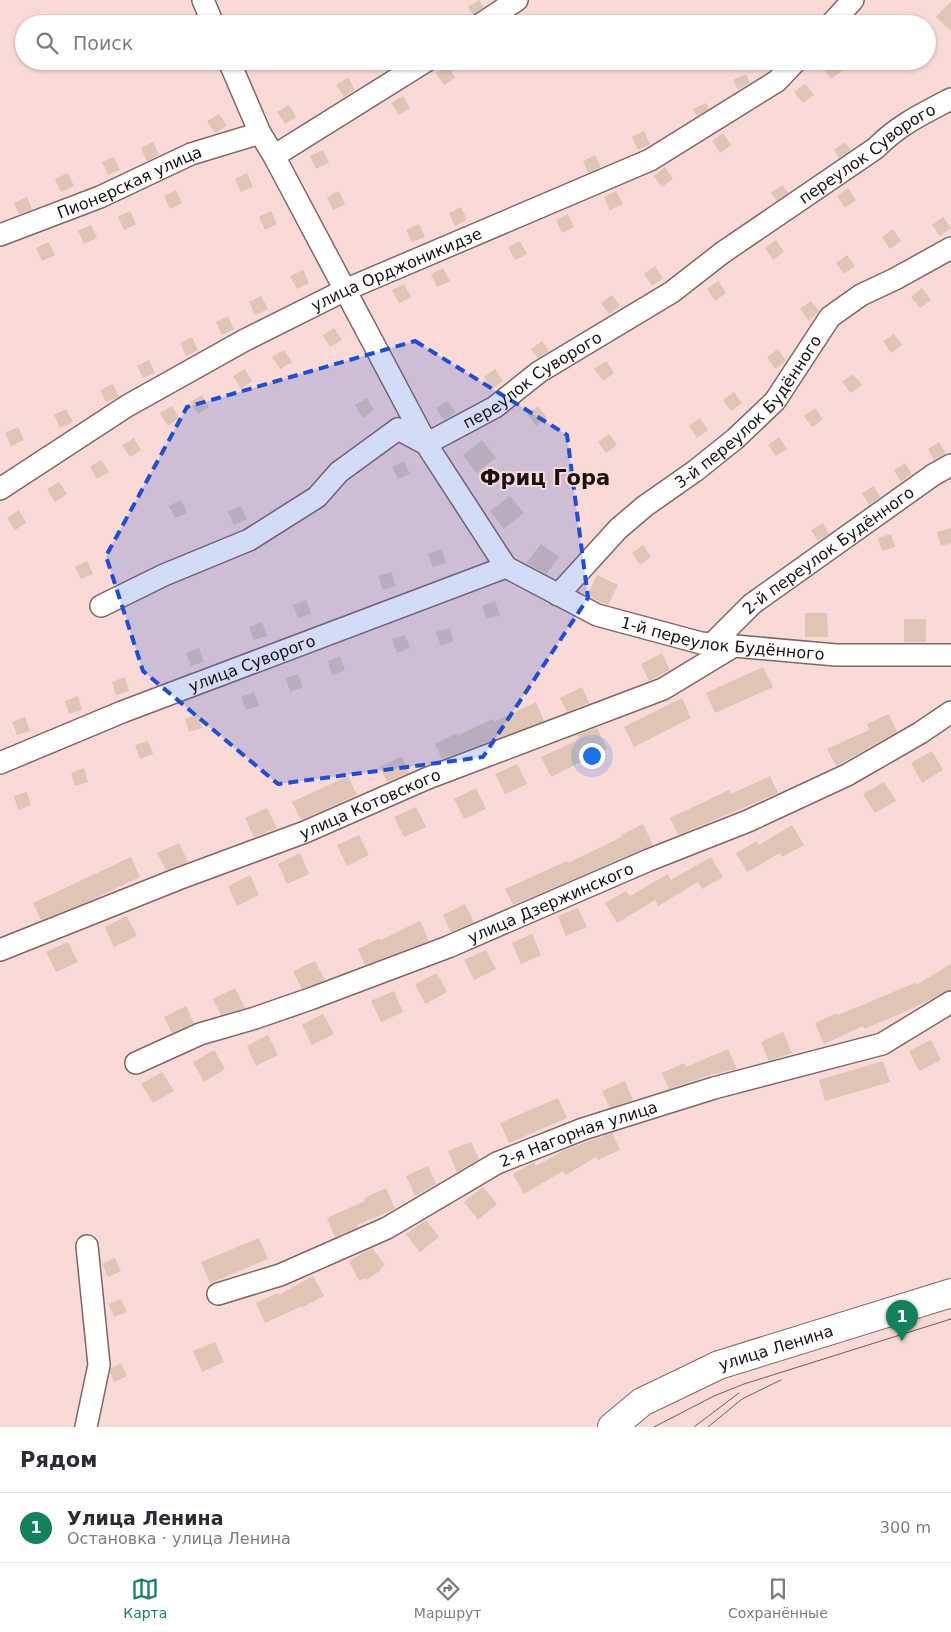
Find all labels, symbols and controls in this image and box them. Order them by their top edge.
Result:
search box [15,15,936,70]
icon: search [33,29,61,57]
text: Поиск [73,32,133,54]
street label: переулок Суворого [795,100,939,208]
street label: Пионерская улица [55,142,204,222]
street label: улица Орджоникидзе [308,224,485,315]
street label: переулок Суворого [460,328,605,432]
street label: 3-й переулок Будённого [671,332,826,492]
district label: Фриц Гора [480,466,610,490]
street label: 2-й переулок Будённого [739,483,918,618]
street label: 1-й переулок Будённого [619,613,825,664]
street label: улица Суворого [186,631,318,696]
your location [579,743,605,769]
street label: улица Котовского [297,765,443,843]
street label: улица Дзержинского [465,859,637,947]
street label: 2-я Нагорная улица [497,1097,660,1171]
pin: 1 [886,1300,918,1341]
street label: улица Ленина [716,1321,836,1375]
text: Рядом [20,1448,97,1472]
text: Улица Ленина [67,1507,223,1529]
text: 1 [30,1518,42,1537]
text: 300 m [880,1518,931,1537]
text: Остановка · улица Ленина [67,1529,291,1548]
tab: Карта [123,1575,167,1621]
tab: Маршрут [414,1575,481,1621]
tab: Сохранённые [728,1575,828,1621]

